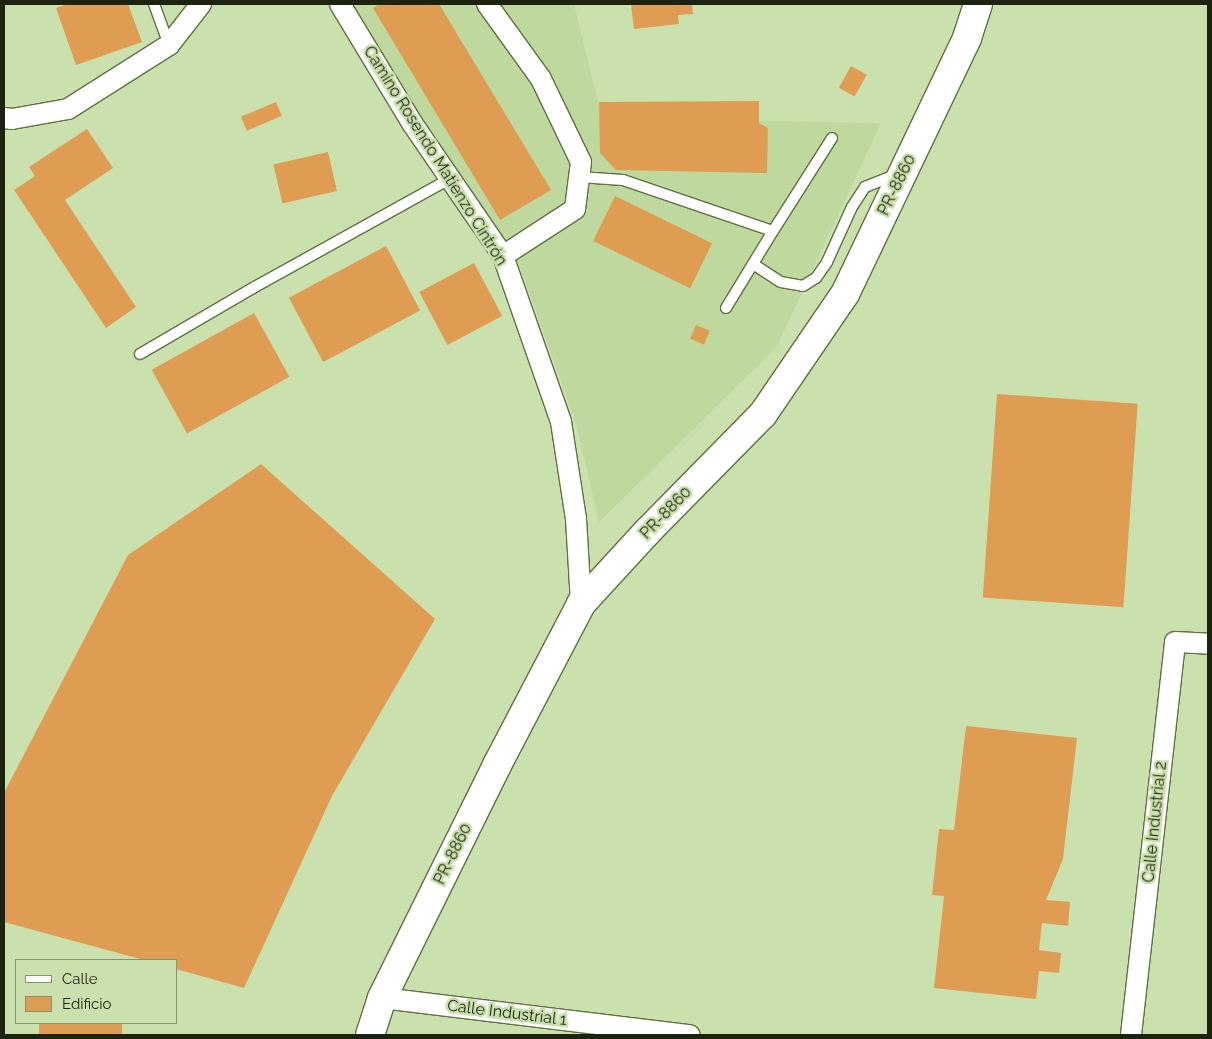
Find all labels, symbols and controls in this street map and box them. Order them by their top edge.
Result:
street label: Camino Rosendo Matienzo Cintrón [359,43,511,269]
street label: PR-8860 [874,151,920,219]
street label: PR-8860 [636,483,696,543]
street label: Calle Industrial 2 [1139,760,1171,884]
street label: PR-8860 [430,820,476,888]
legend [15,959,178,1024]
text: Calle [62,970,97,988]
text: Edificio [62,995,112,1013]
street label: Calle Industrial 1 [446,996,568,1030]

